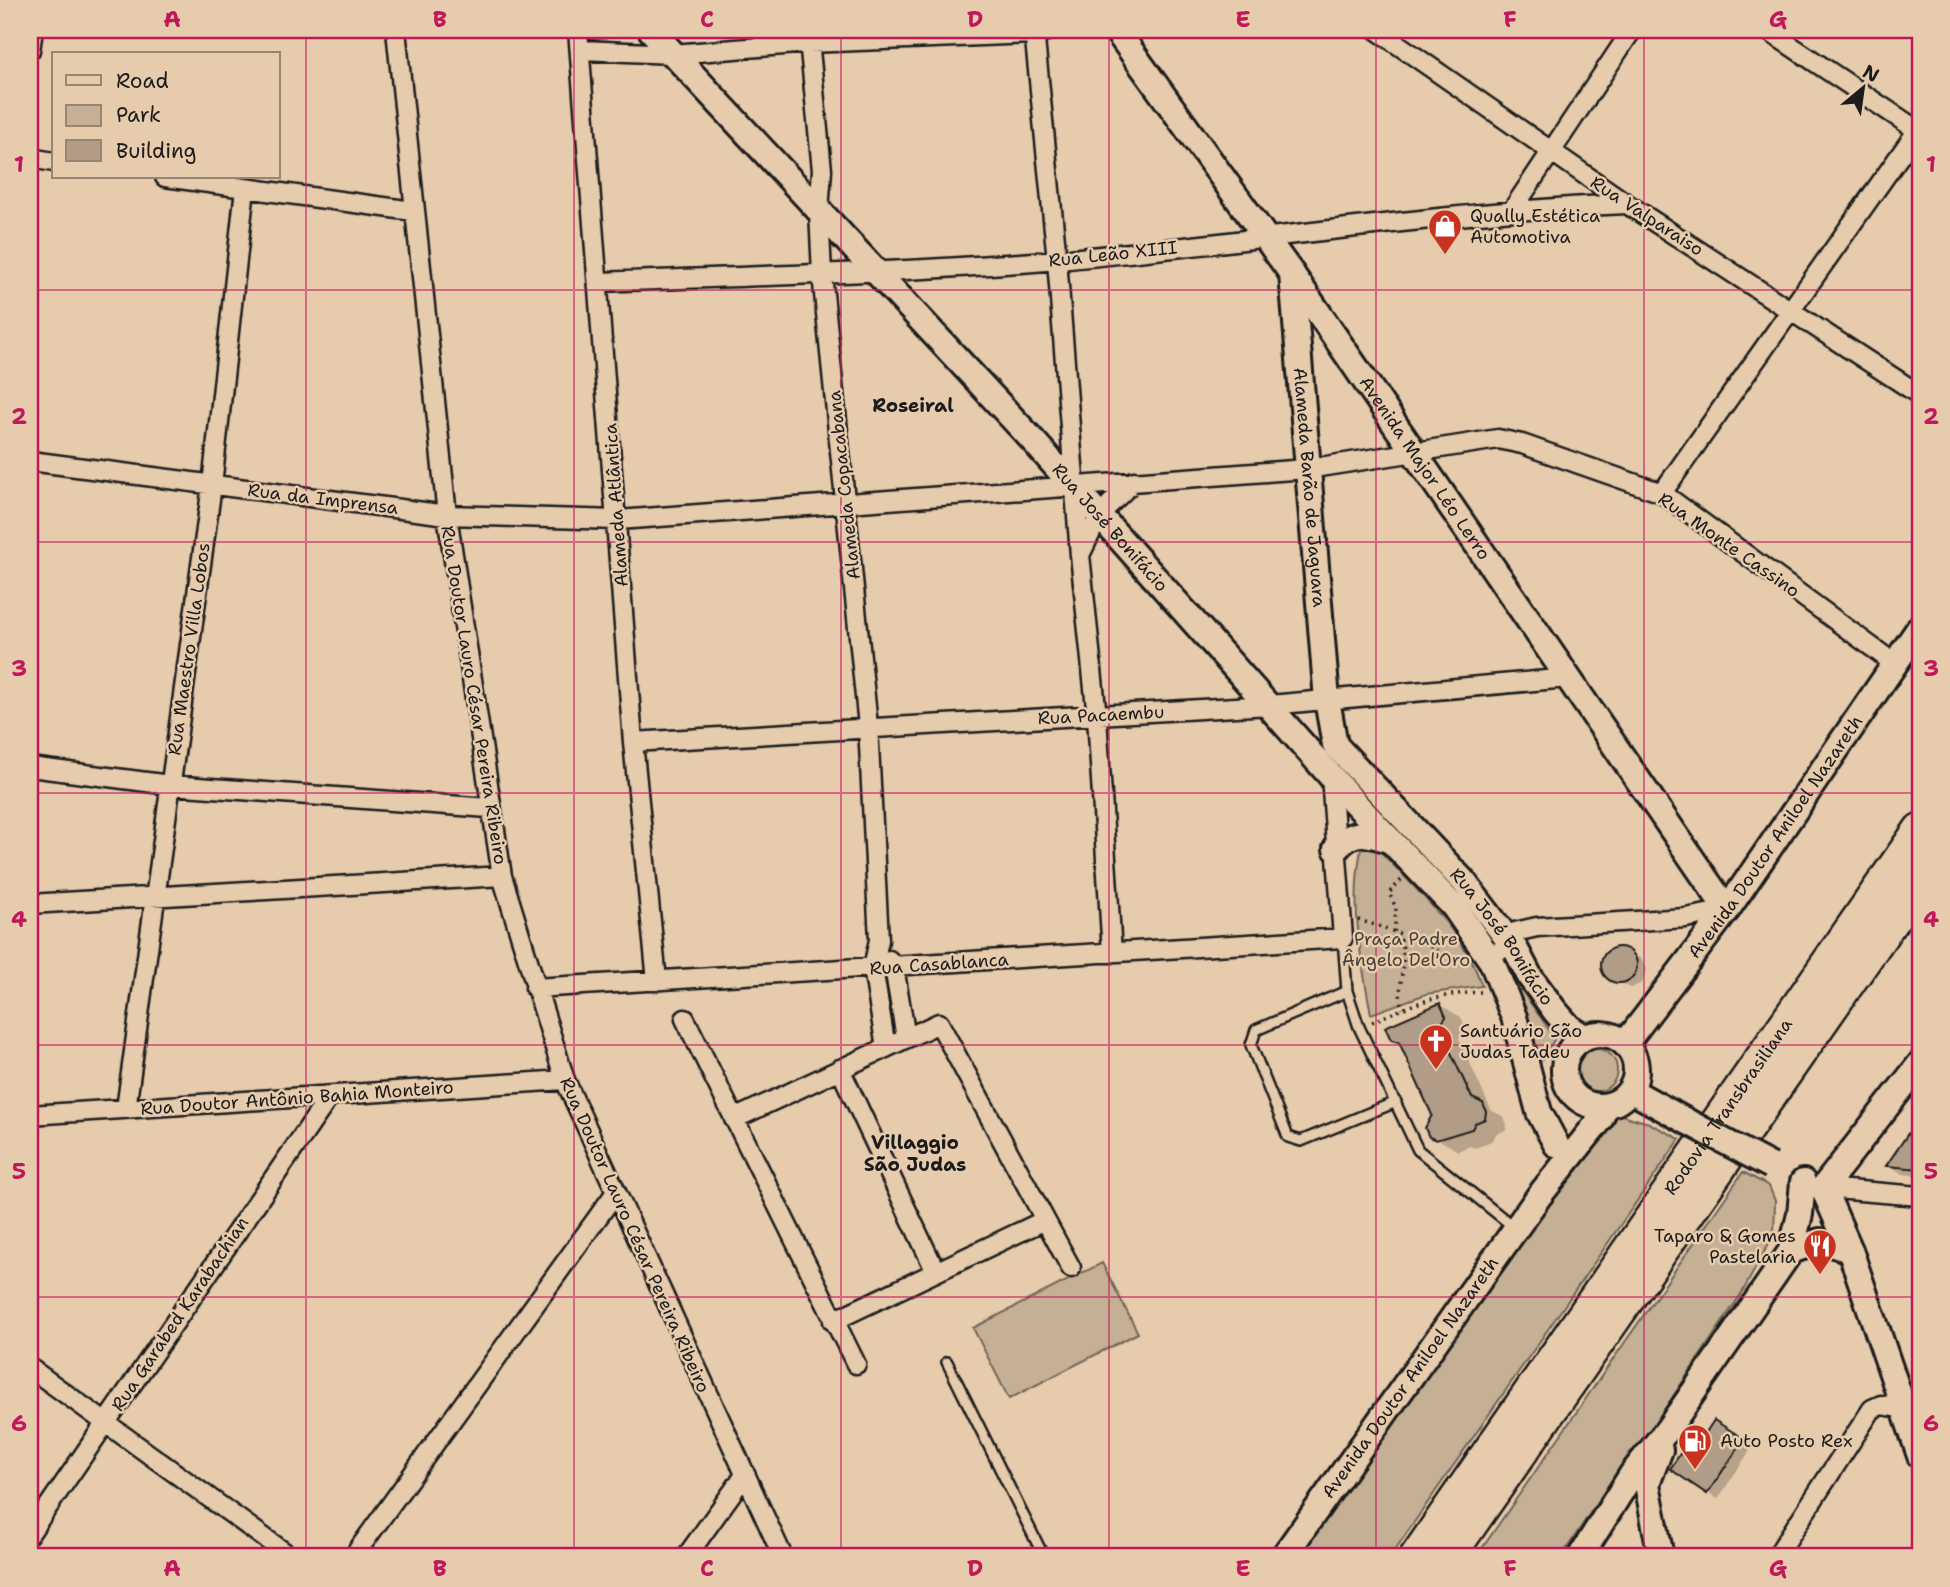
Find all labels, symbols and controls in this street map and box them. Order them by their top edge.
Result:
text: A [163,4,181,34]
text: B [433,4,447,34]
text: C [700,4,714,34]
text: D [967,4,983,34]
text: E [1235,4,1251,34]
text: F [1503,4,1517,34]
text: G [1769,4,1788,34]
legend [52,52,280,178]
north arrow [1828,52,1898,122]
text: N [1858,59,1884,88]
text: Road [116,67,169,95]
text: Park [116,101,161,129]
text: Building [116,137,196,165]
text: 1 [14,149,24,179]
text: 1 [1926,149,1936,179]
street label: Rua Valparaiso [1586,170,1708,262]
place label: Qually Estética Automotiva [1470,204,1600,249]
shop icon: Qually Estética Automotiva [1426,207,1464,256]
street label: Rua Leão XIII [1047,235,1179,273]
street label: Alameda Barão de Jaguara [1288,366,1331,608]
street label: Avenida Major Léo Lerro [1353,372,1496,565]
street label: Alameda Copacabana [822,389,866,581]
district label: Roseiral [872,393,954,418]
text: 2 [11,401,27,431]
text: 2 [1923,401,1939,431]
street label: Alameda Atlântica [598,422,634,588]
street label: Rua José Bonifácio [1047,458,1174,597]
street label: Rua da Imprensa [246,478,400,520]
street label: Rua Monte Cassino [1653,487,1805,603]
street label: Rua Doutor Lauro César Pereira Ribeiro [435,524,513,866]
street label: Rua Maestro Villa Lobos [162,541,216,757]
text: 3 [11,653,27,683]
text: 3 [1923,653,1939,683]
street label: Rua Pacaembu [1037,700,1165,730]
street label: Avenida Doutor Aniloel Nazareth [1682,711,1868,963]
street label: Rua José Bonifácio [1445,863,1559,1010]
text: 4 [11,904,27,934]
text: 4 [1923,904,1939,934]
park label: Praça Padre Ângelo Del'Oro [1342,927,1470,972]
street label: Rua Casablanca [869,947,1009,981]
street label: Rodovia Transbrasiliana [1659,1014,1798,1200]
place label: Santuário São Judas Tadeu [1460,1019,1582,1064]
church icon: Santuário São Judas Tadeu [1417,1022,1455,1071]
street label: Rua Doutor Lauro César Pereira Ribeiro [554,1074,716,1396]
street label: Rua Doutor Antônio Bahia Monteiro [140,1075,454,1121]
district label: Villaggio São Judas [864,1130,966,1177]
text: 5 [12,1156,26,1186]
text: 5 [1924,1156,1938,1186]
street label: Rua Garabed Karabachian [106,1212,254,1416]
place label: Taparo & Gomes Pastelaria [1654,1224,1796,1269]
restaurant icon: Taparo & Gomes Pastelaria [1801,1227,1839,1276]
street label: Avenida Doutor Aniloel Nazareth [1316,1252,1504,1503]
text: 6 [11,1408,27,1438]
text: 6 [1923,1408,1939,1438]
fuel station icon: Auto Posto Rex [1676,1422,1714,1471]
place label: Auto Posto Rex [1720,1429,1853,1453]
text: A [163,1553,181,1583]
text: B [433,1553,447,1583]
text: C [700,1553,714,1583]
text: D [967,1553,983,1583]
text: E [1235,1553,1251,1583]
text: F [1503,1553,1517,1583]
text: G [1769,1553,1788,1583]

